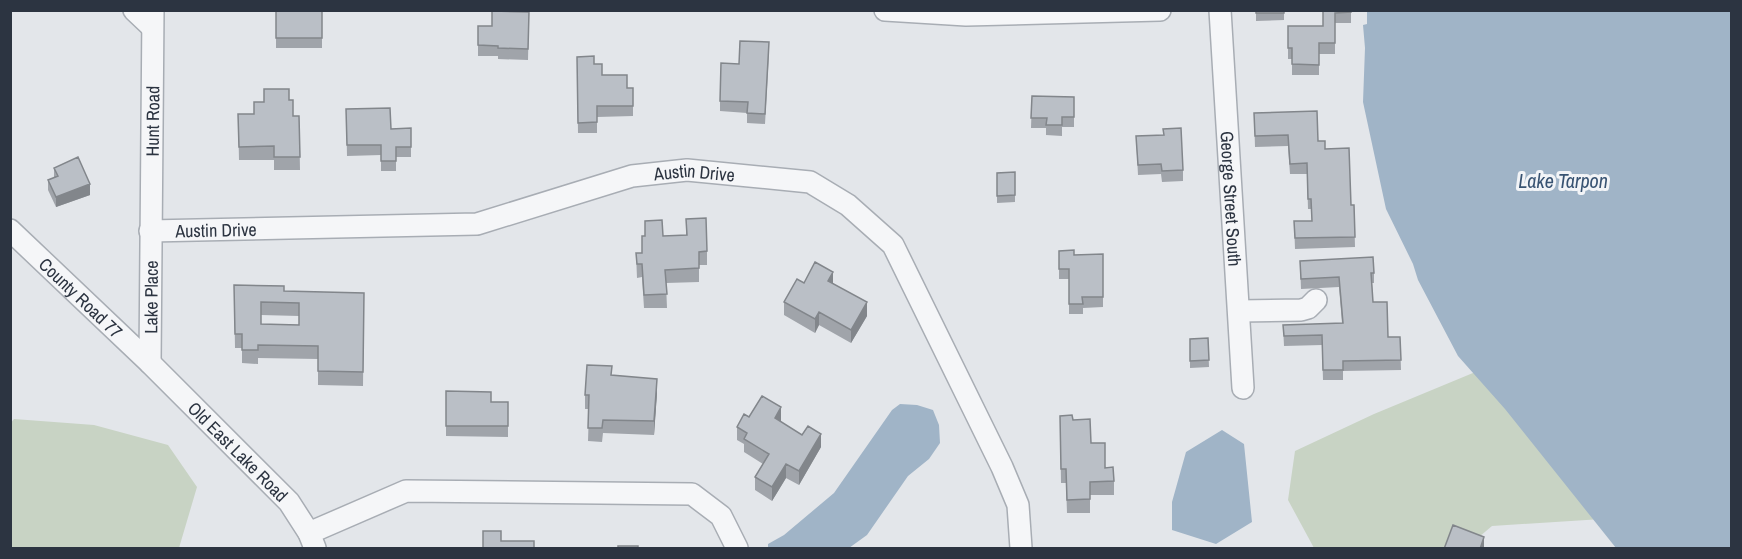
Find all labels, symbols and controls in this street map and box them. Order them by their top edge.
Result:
street label: Hunt Road [139,86,165,156]
street label: George Street South [1215,130,1248,267]
street label: Austin Drive [652,158,736,187]
water label: Lake Tarpon [1518,167,1608,194]
street label: Austin Drive [174,216,257,243]
street label: County Road 77 [34,252,128,343]
street label: Lake Place [138,260,163,334]
street label: Old East Lake Road [183,396,294,507]

